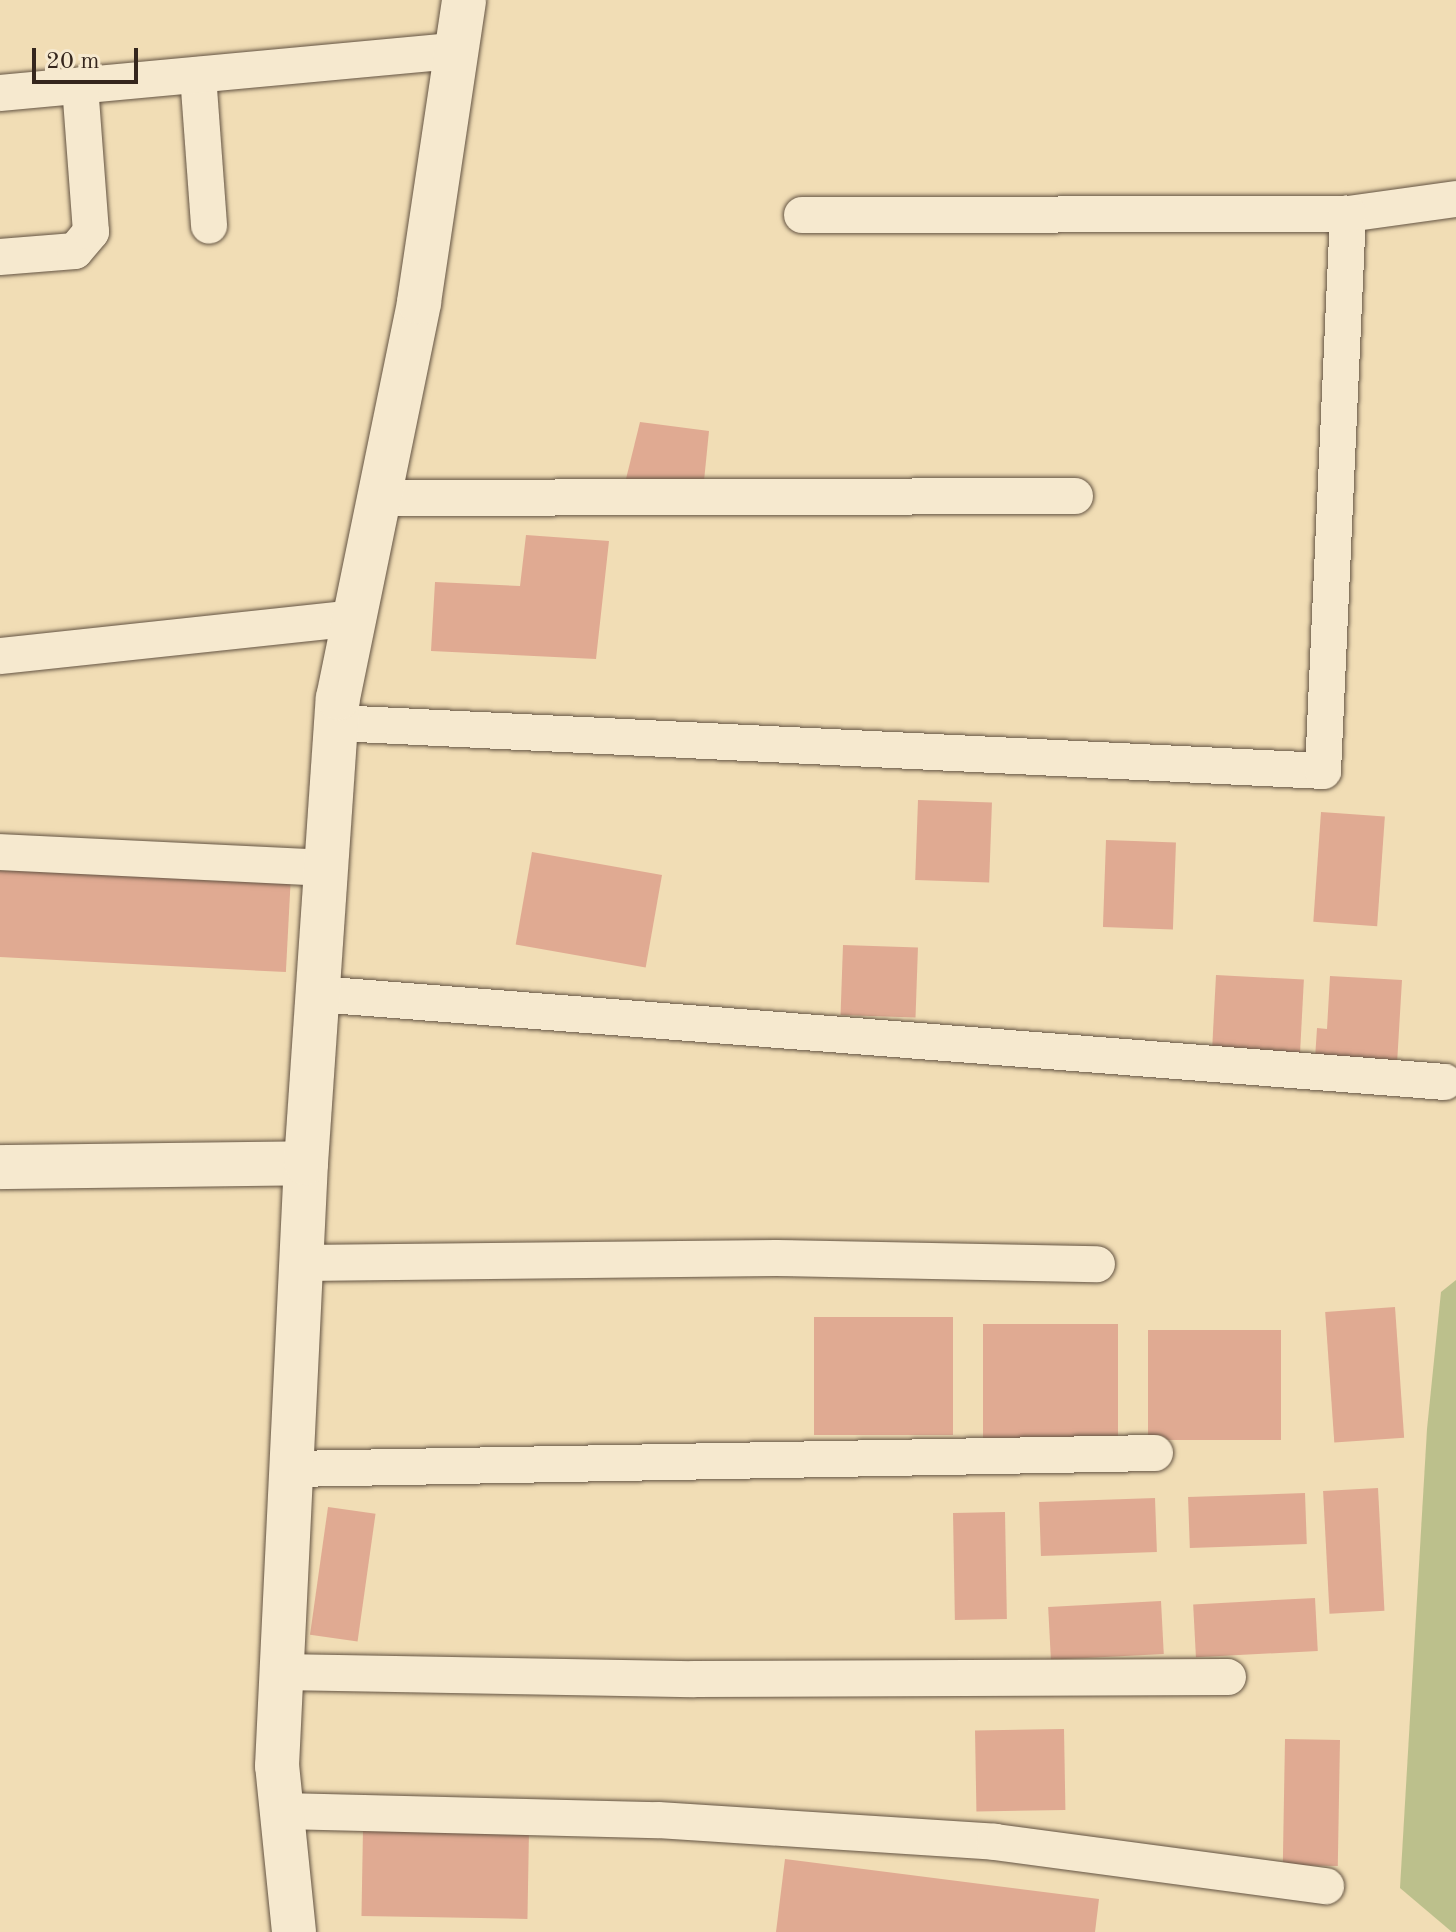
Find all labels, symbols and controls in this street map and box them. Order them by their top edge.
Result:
scale bar [36,32,142,82]
text: 20 m [46,50,100,74]

